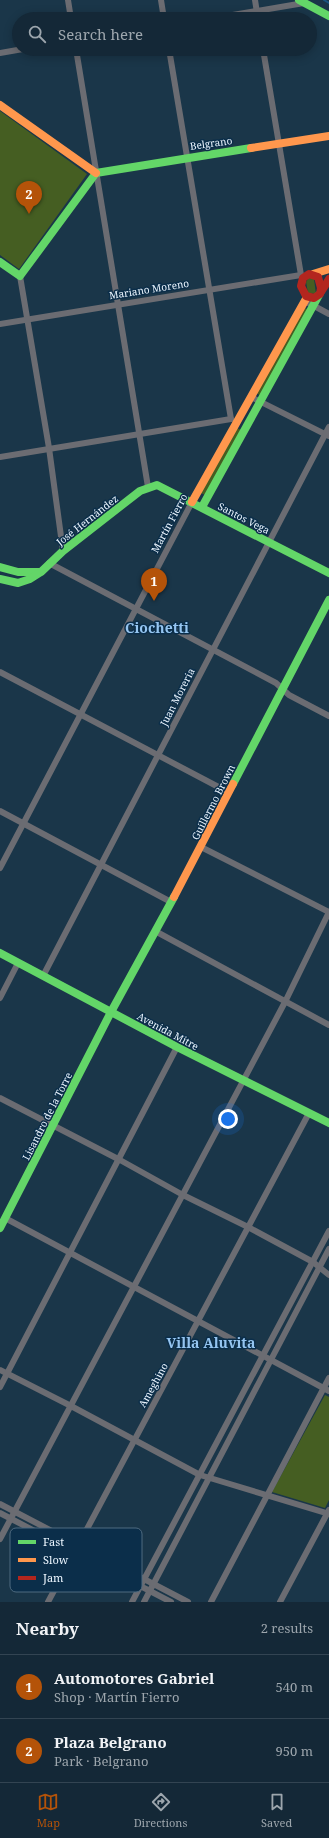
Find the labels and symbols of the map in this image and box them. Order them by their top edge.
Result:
street label: Belgrano [189,133,233,153]
pin: 2 [16,181,42,214]
street label: Mariano Moreno [108,276,190,302]
street label: José Hernández [52,491,121,549]
street label: Martín Fierro [148,491,191,555]
street label: Santos Vega [216,499,273,537]
pin: 1 [141,568,167,601]
district label: Ciochetti [125,618,189,637]
street label: Juan Moreria [156,665,198,729]
street label: Guillermo Brown [188,761,238,842]
street label: Avenida Mitre [135,1009,201,1053]
street label: Lisandro de la Torre [19,1070,75,1162]
your location [218,1109,238,1129]
district label: Villa Aluvita [167,1333,255,1352]
street label: Ameghino [135,1360,171,1410]
legend [10,1528,142,1592]
text: Fast [43,1534,64,1549]
text: Slow [43,1552,69,1567]
text: Jam [42,1570,64,1585]

